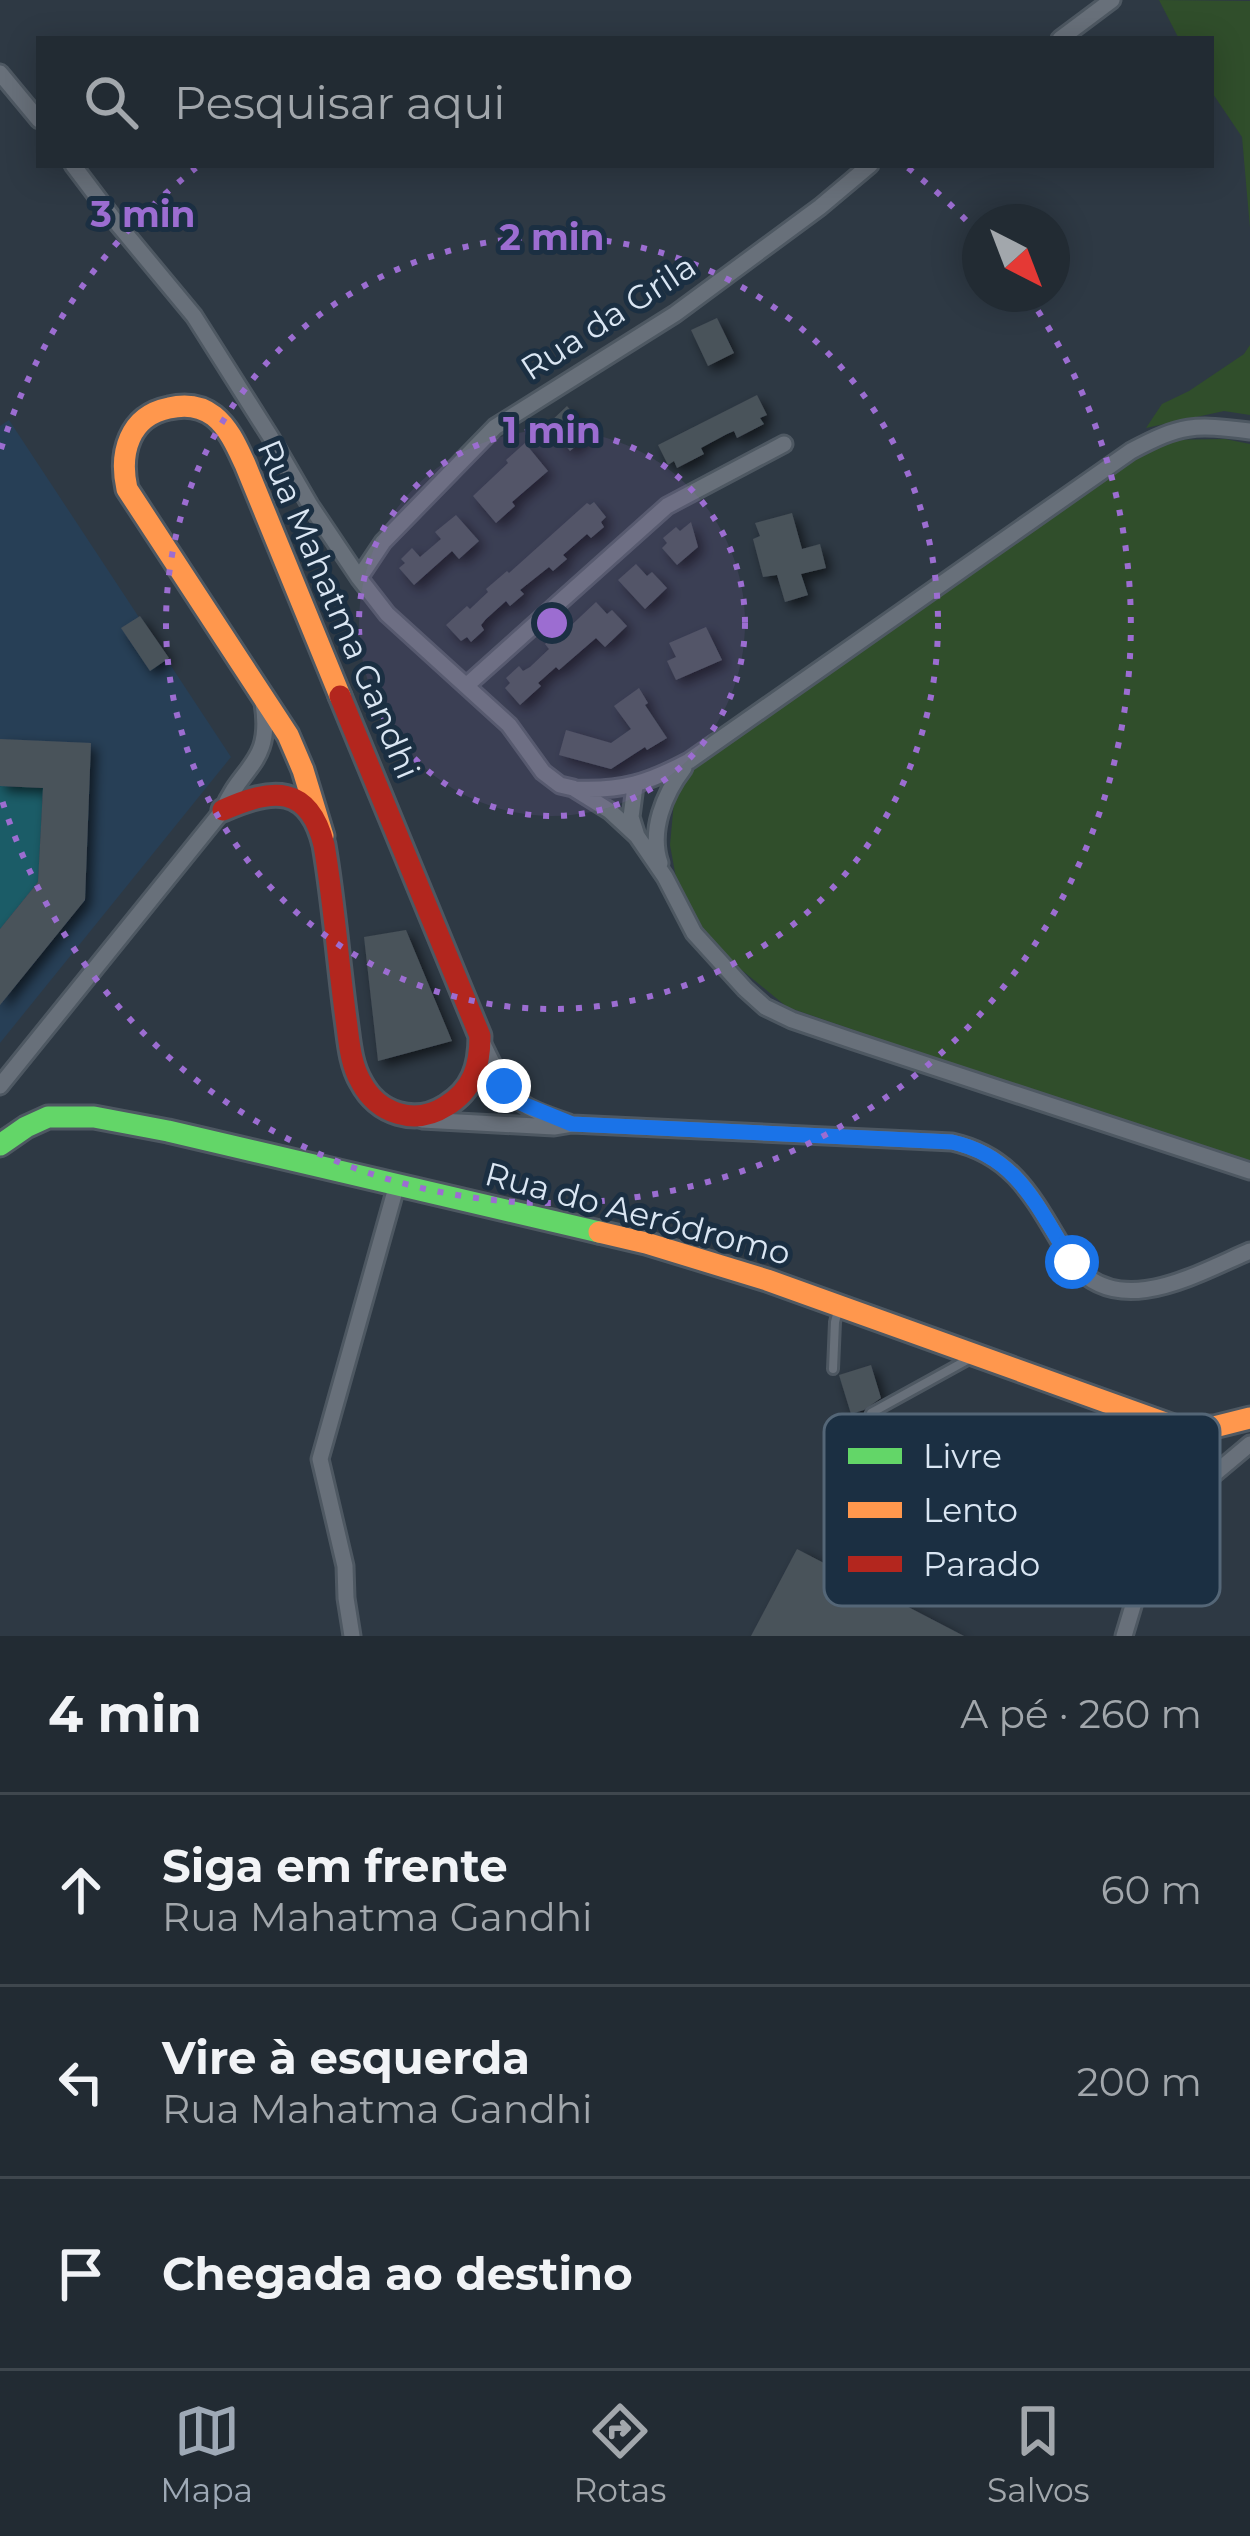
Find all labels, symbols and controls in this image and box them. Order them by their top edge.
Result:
search box [36,36,1214,168]
icon: search [78,69,144,135]
text: Pesquisar aqui [174,75,505,130]
text: 3 min [90,192,195,236]
north arrow [962,204,1070,312]
text: 2 min [500,215,604,259]
street label: Rua da Grila [513,246,703,388]
text: 1 min [503,408,601,452]
street label: Rua Mahatma Gandhi [249,434,429,784]
centre of rings [531,602,573,644]
route end [477,1059,531,1113]
street label: Rua do Aeródromo [481,1153,795,1273]
route start [1045,1235,1099,1289]
legend [824,1414,1220,1606]
text: Livre [923,1436,1002,1476]
text: Lento [923,1490,1018,1530]
text: Parado [923,1544,1040,1584]
text: 4 min [48,1683,202,1745]
text: A pé · 260 m [960,1690,1202,1738]
text: Siga em frente [162,1838,508,1893]
icon: ahead [48,1857,114,1923]
text: 60 m [1101,1866,1202,1914]
text: Rua Mahatma Gandhi [162,1893,593,1941]
text: Vire à esquerda [162,2030,530,2085]
icon: left [48,2049,114,2115]
text: 200 m [1077,2058,1202,2106]
text: Rua Mahatma Gandhi [162,2085,593,2133]
icon: arrive [48,2241,114,2307]
text: Chegada ao destino [162,2246,633,2301]
tab: Mapa [160,2398,253,2510]
tab: Rotas [573,2398,666,2510]
tab: Salvos [987,2398,1090,2510]

